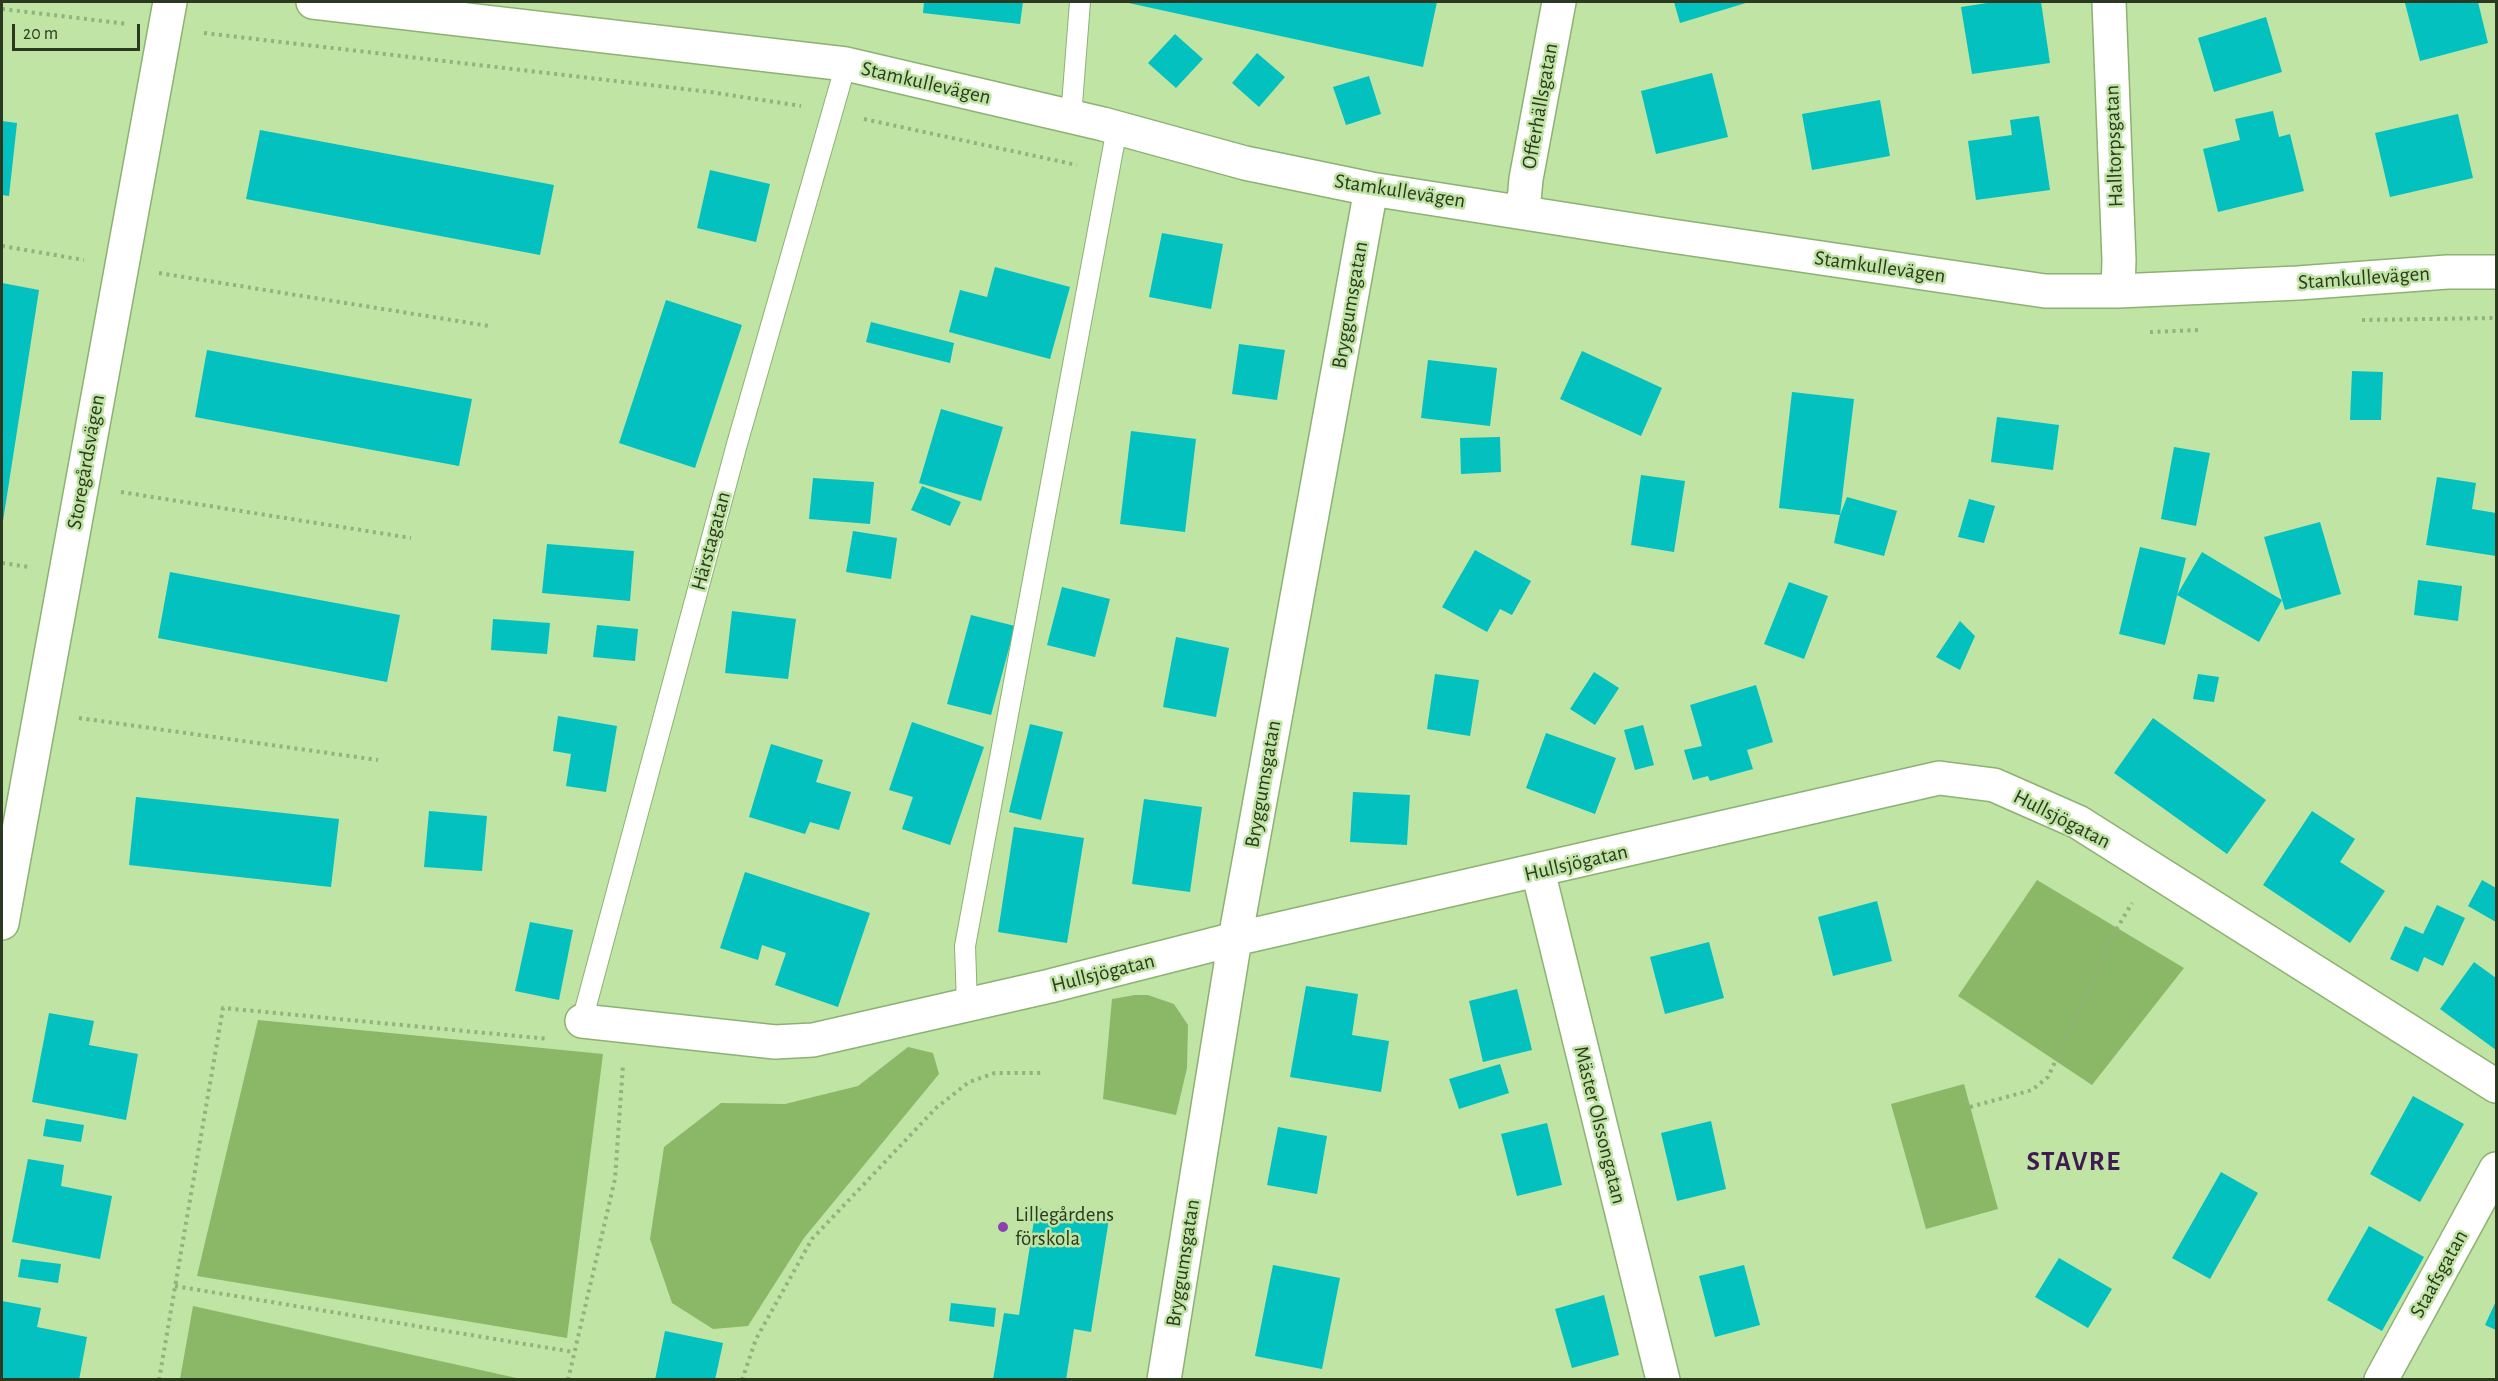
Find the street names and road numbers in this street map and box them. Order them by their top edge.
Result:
street label: Offerhällsgatan [1517,41,1563,171]
street label: Stamkullevägen [859,56,993,110]
street label: Halltorpsgatan [2099,84,2129,208]
street label: Stamkullevägen [1333,168,1467,214]
street label: Bryggumsgatan [1326,239,1374,371]
street label: Stamkullevägen [1813,245,1947,289]
street label: Stamkullevägen [2297,261,2431,295]
street label: Storegårdsvägen [62,393,110,531]
street label: Härstagatan [686,489,736,593]
street label: Bryggumsgatan [1239,718,1287,850]
street label: Hullsjögatan [2009,784,2115,854]
street label: Hullsjögatan [1522,839,1630,887]
street label: Hullsjögatan [1049,948,1157,998]
street label: Mäster Olssongatan [1568,1043,1632,1207]
street label: Bryggumsgatan [1160,1197,1206,1329]
street label: Staafsgatan [2405,1226,2473,1322]

